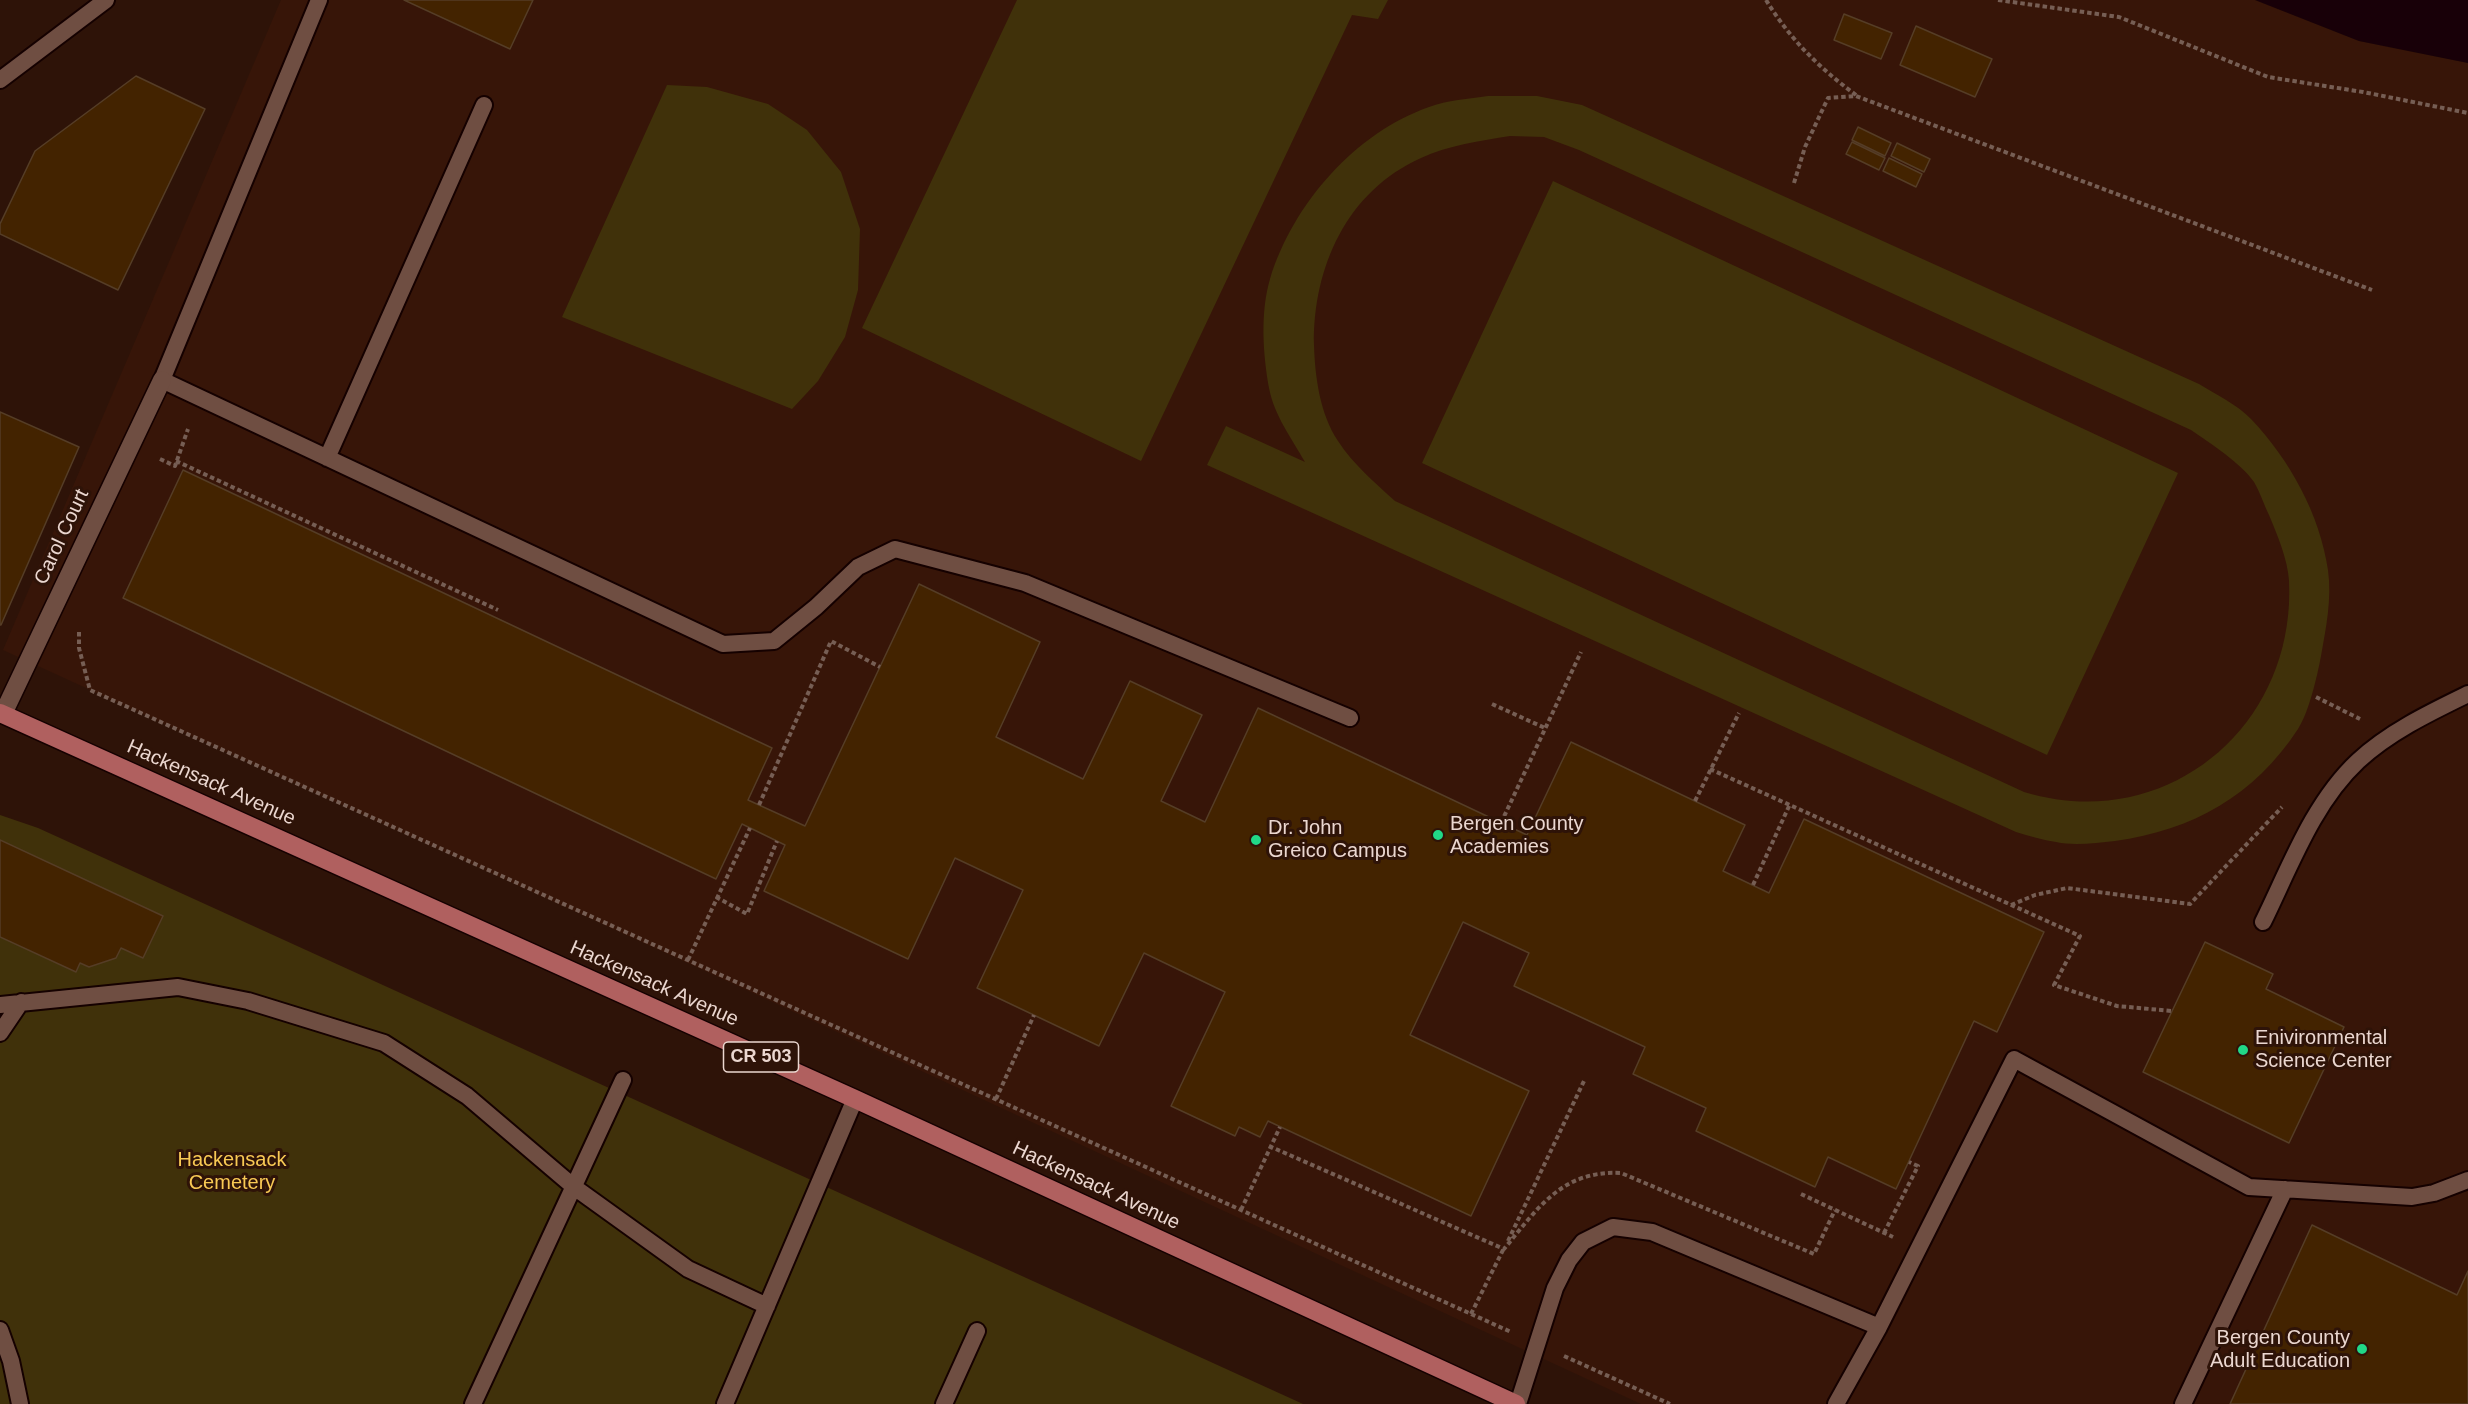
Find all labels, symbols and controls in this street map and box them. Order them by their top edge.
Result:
street label: Carol Court [30,486,94,588]
street label: Hackensack Avenue [123,735,299,831]
place label: Bergen County Academies [1450,812,1583,859]
place label: Dr. John Greico Campus [1268,816,1407,863]
marker: Bergen County Academies [1431,828,1445,842]
marker: Dr. John Greico Campus [1249,833,1263,847]
street label: Hackensack Avenue [566,936,742,1032]
place label: Enivironmental Science Center [2255,1026,2392,1073]
road number: CR 503 [724,1042,798,1072]
marker: Enivironmental Science Center [2236,1043,2250,1057]
street label: Hackensack Avenue [1008,1137,1184,1235]
park label: Hackensack Cemetery [178,1148,286,1195]
place label: Bergen County Adult Education [2210,1326,2350,1373]
marker: Bergen County Adult Education [2355,1342,2369,1356]

